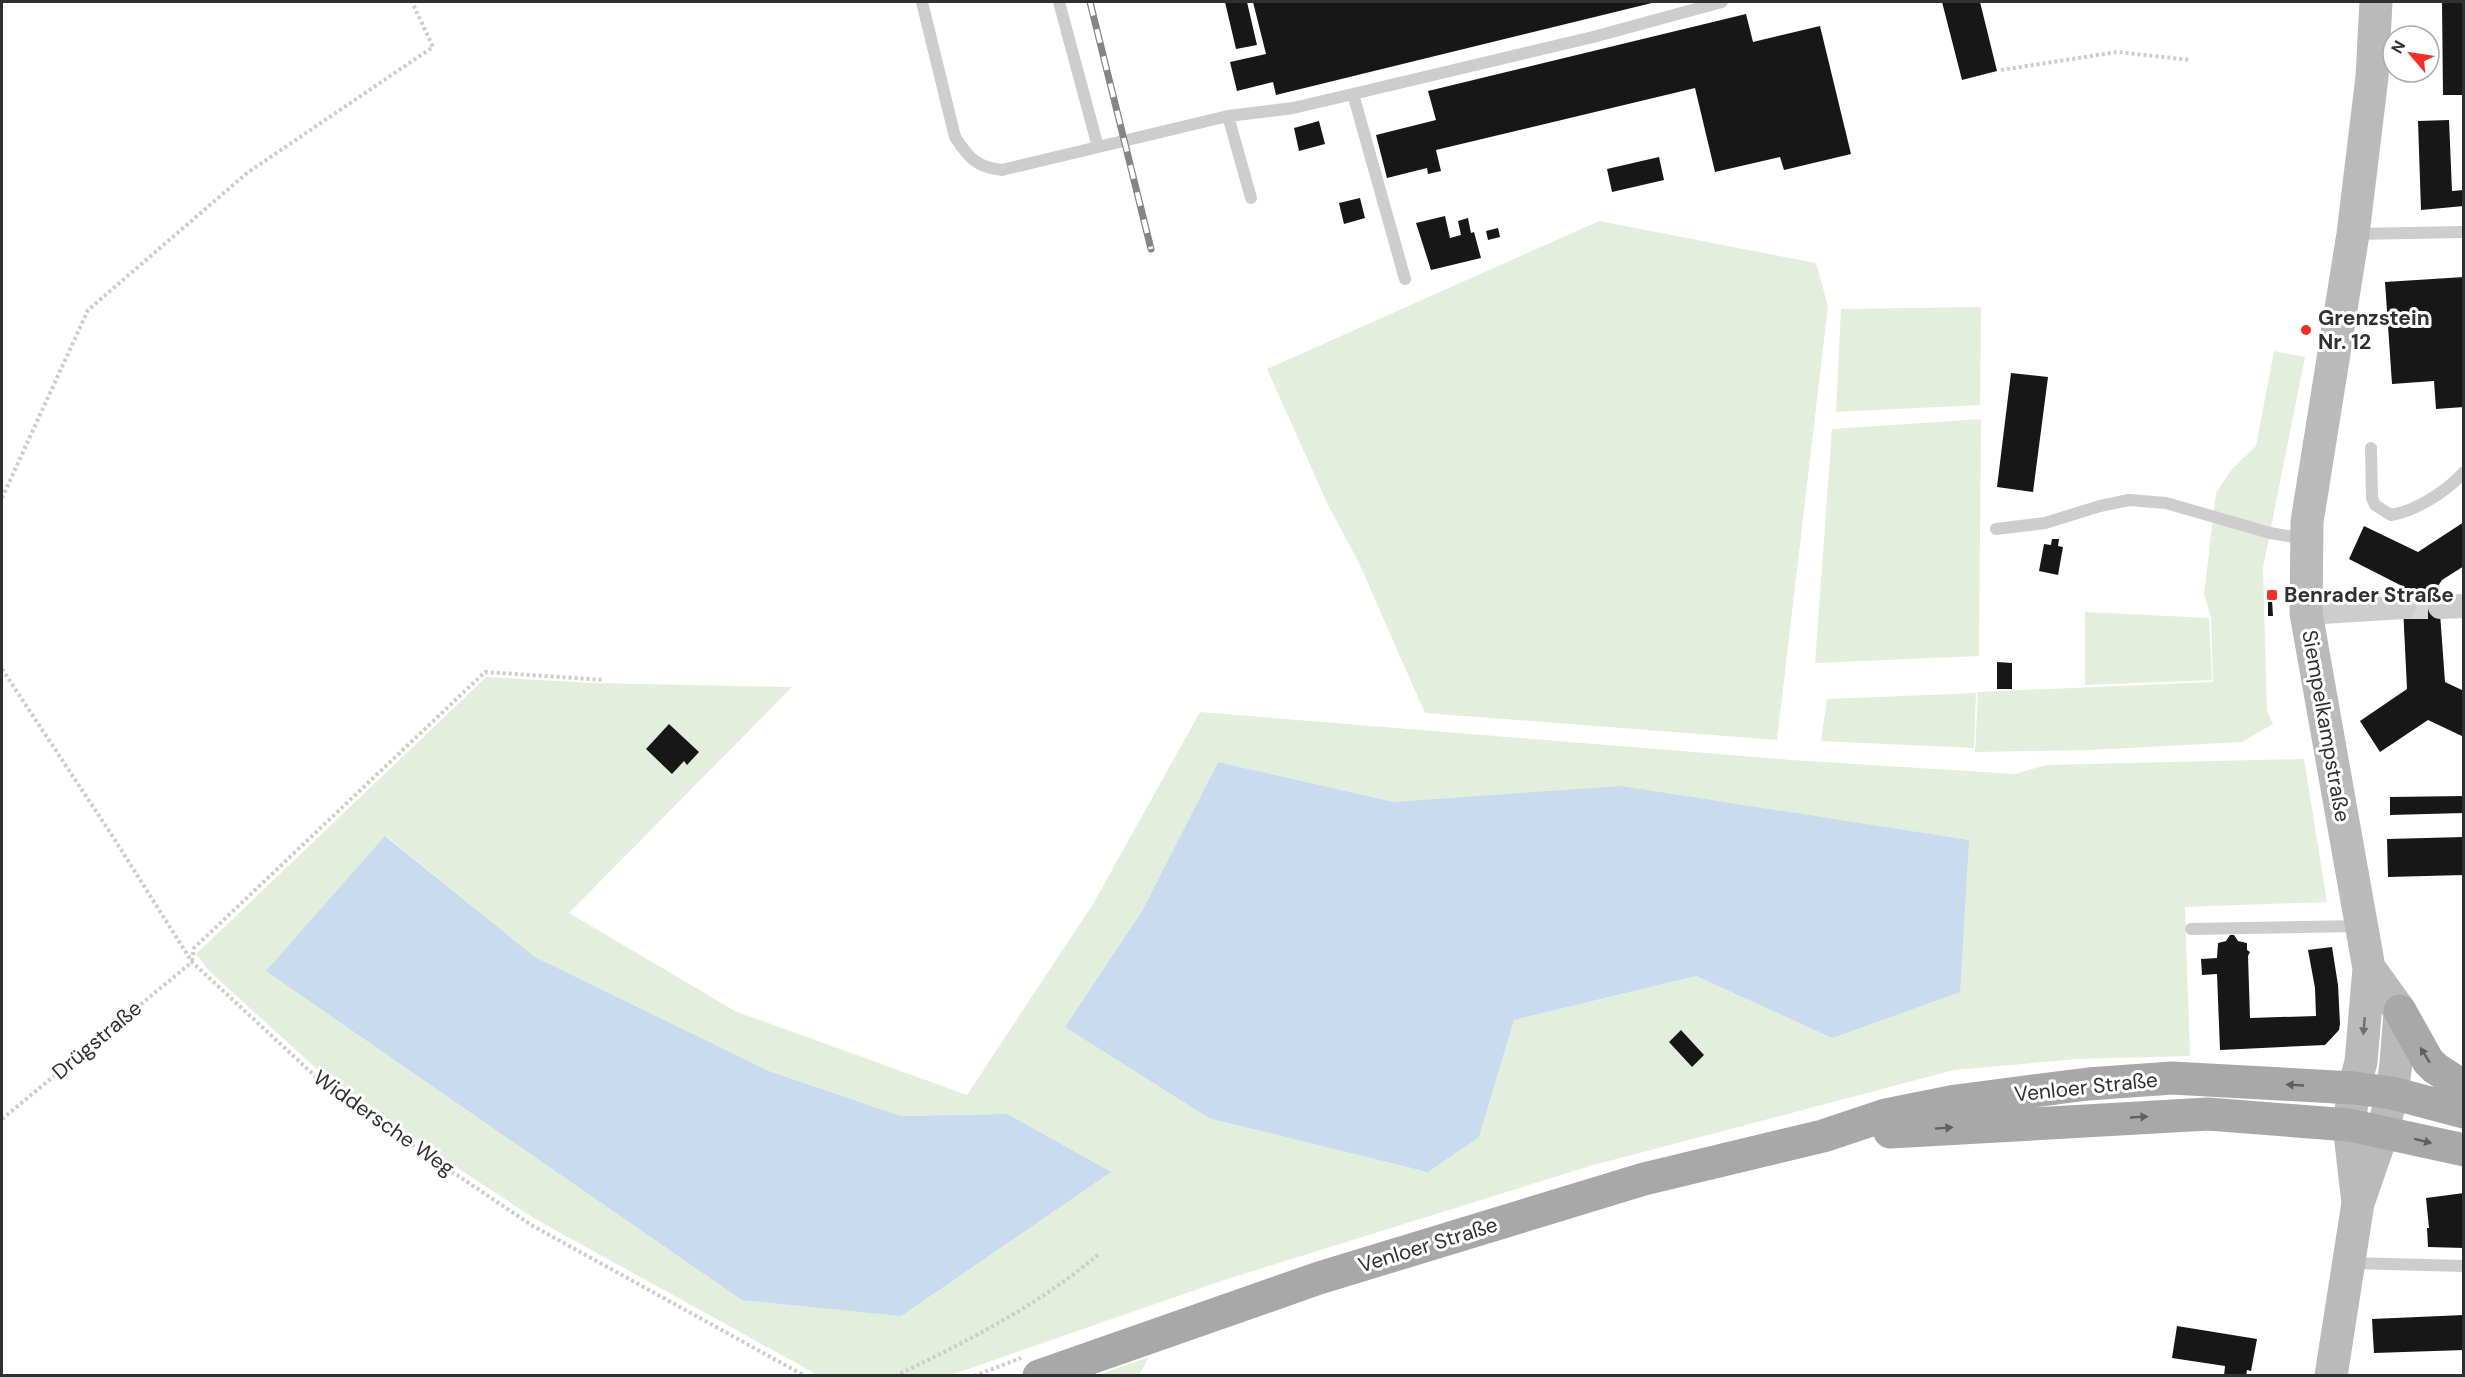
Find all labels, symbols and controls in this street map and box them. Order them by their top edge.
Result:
north arrow [2381,24,2441,84]
text: N [2386,37,2410,57]
place label: Grenzstein Nr. 12 [2318,304,2430,356]
marker: Grenzstein Nr. 12 [2299,323,2313,337]
place label: Benrader Straße [2284,581,2454,609]
marker: Benrader Straße [2265,588,2279,602]
street label: Siempelkampstraße [2295,628,2357,824]
street label: Drügstraße [46,994,148,1086]
one-way arrow [2359,1016,2369,1035]
one-way arrow [2420,1046,2431,1063]
street label: Widdersche Weg [308,1064,460,1182]
street label: Venloer Straße [2013,1066,2159,1108]
one-way arrow [2286,1081,2305,1090]
one-way arrow [2129,1113,2148,1122]
one-way arrow [1935,1124,1954,1133]
one-way arrow [2413,1136,2432,1146]
street label: Venloer Straße [1355,1211,1501,1279]

